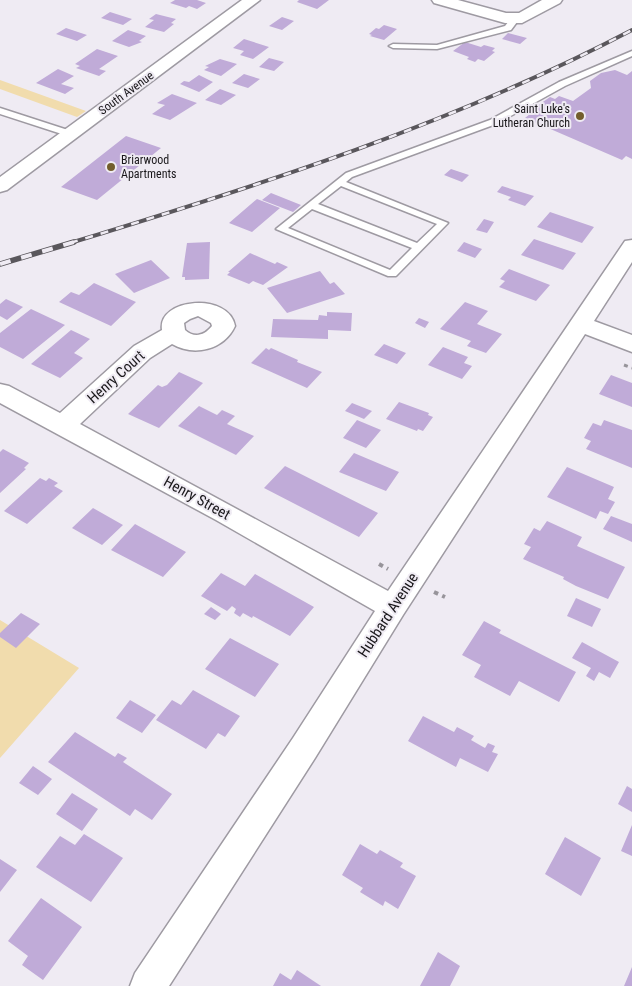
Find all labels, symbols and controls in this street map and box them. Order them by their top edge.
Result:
street label: South Avenue [96,68,157,118]
place label: Saint Luke's Lutheran Church [493,102,570,130]
marker: Saint Luke's Lutheran Church [574,110,586,122]
place label: Briarwood Apartments [121,153,177,181]
marker: Briarwood Apartments [105,161,117,173]
street label: Henry Court [84,347,148,407]
street label: Henry Street [161,472,233,524]
street label: Hubbard Avenue [354,569,422,661]

